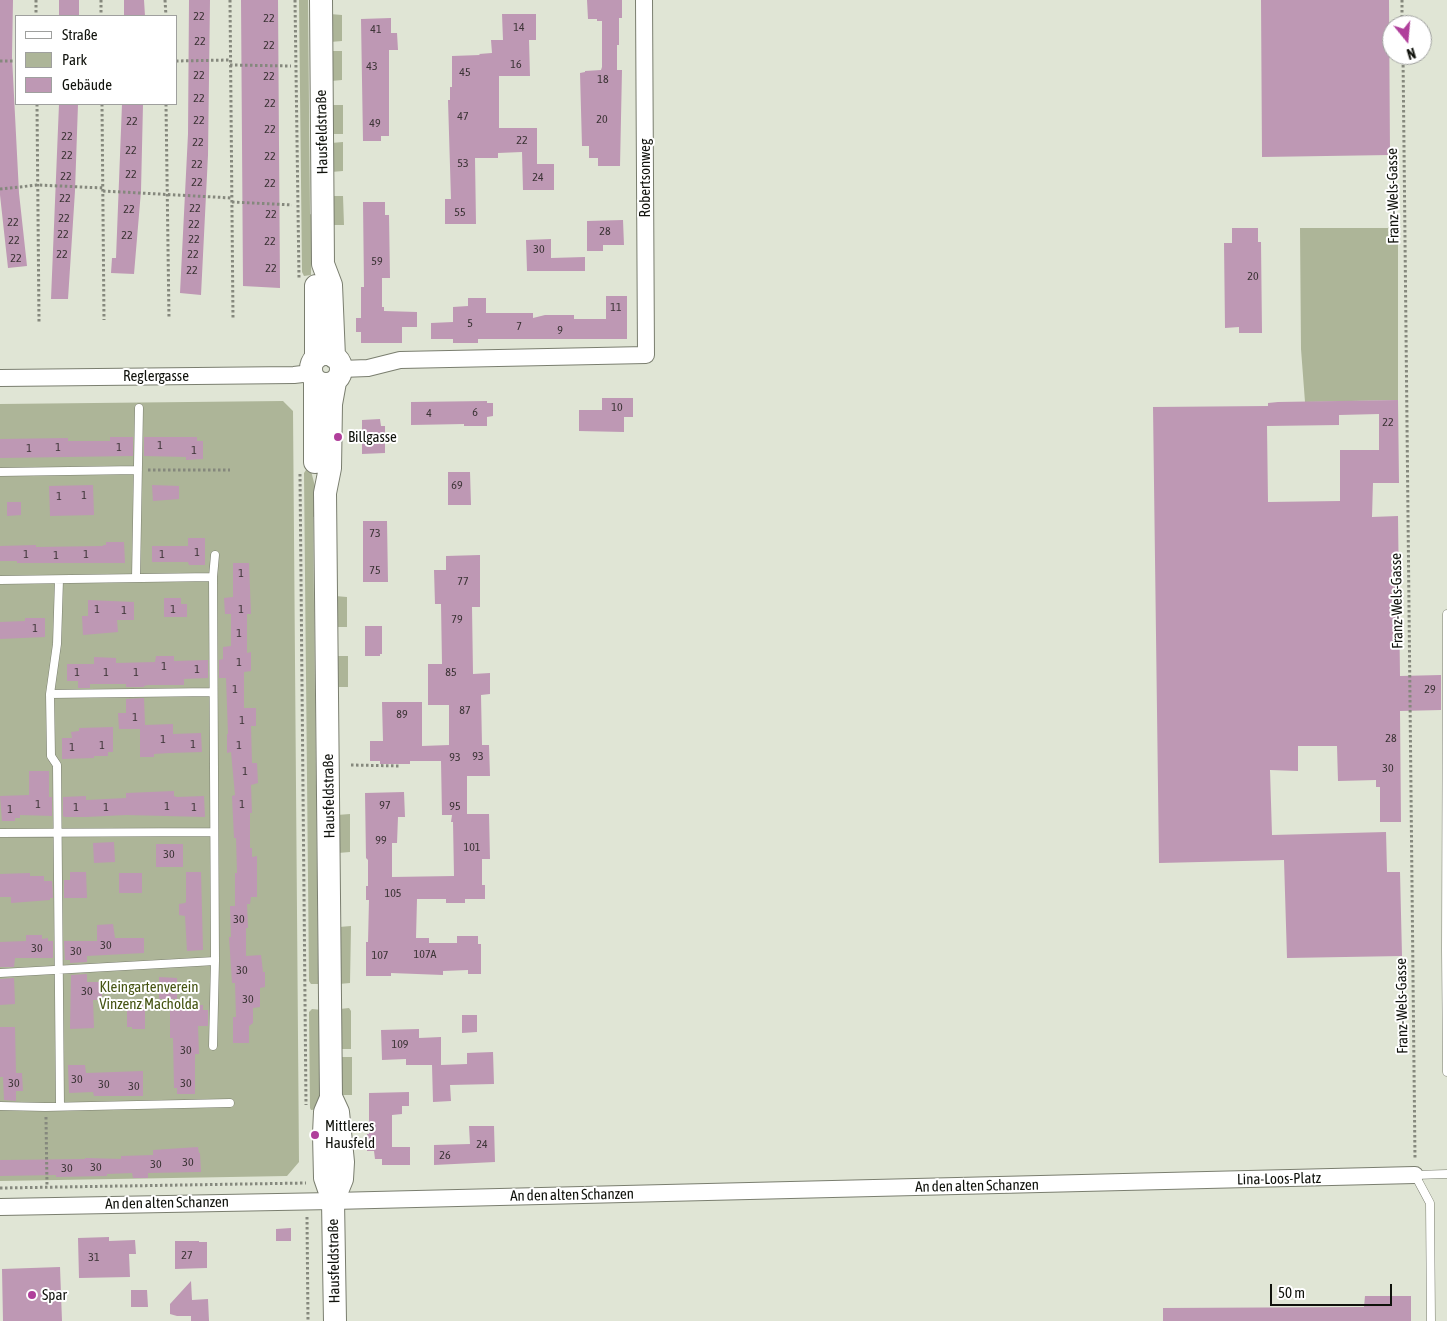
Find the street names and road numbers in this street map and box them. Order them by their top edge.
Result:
street label: Hausfeldstraße [312,90,332,174]
street label: Robertsonweg [636,139,654,217]
street label: Franz-Wels-Gasse [1383,148,1403,244]
street label: Reglergasse [123,367,189,385]
street label: Franz-Wels-Gasse [1387,553,1407,649]
street label: Hausfeldstraße [319,754,339,838]
street label: Franz-Wels-Gasse [1392,958,1412,1054]
street label: Lina-Loos-Platz [1237,1169,1321,1189]
street label: An den alten Schanzen [915,1176,1039,1196]
street label: An den alten Schanzen [510,1185,634,1205]
street label: An den alten Schanzen [105,1193,229,1213]
street label: Hausfeldstraße [324,1219,344,1303]

